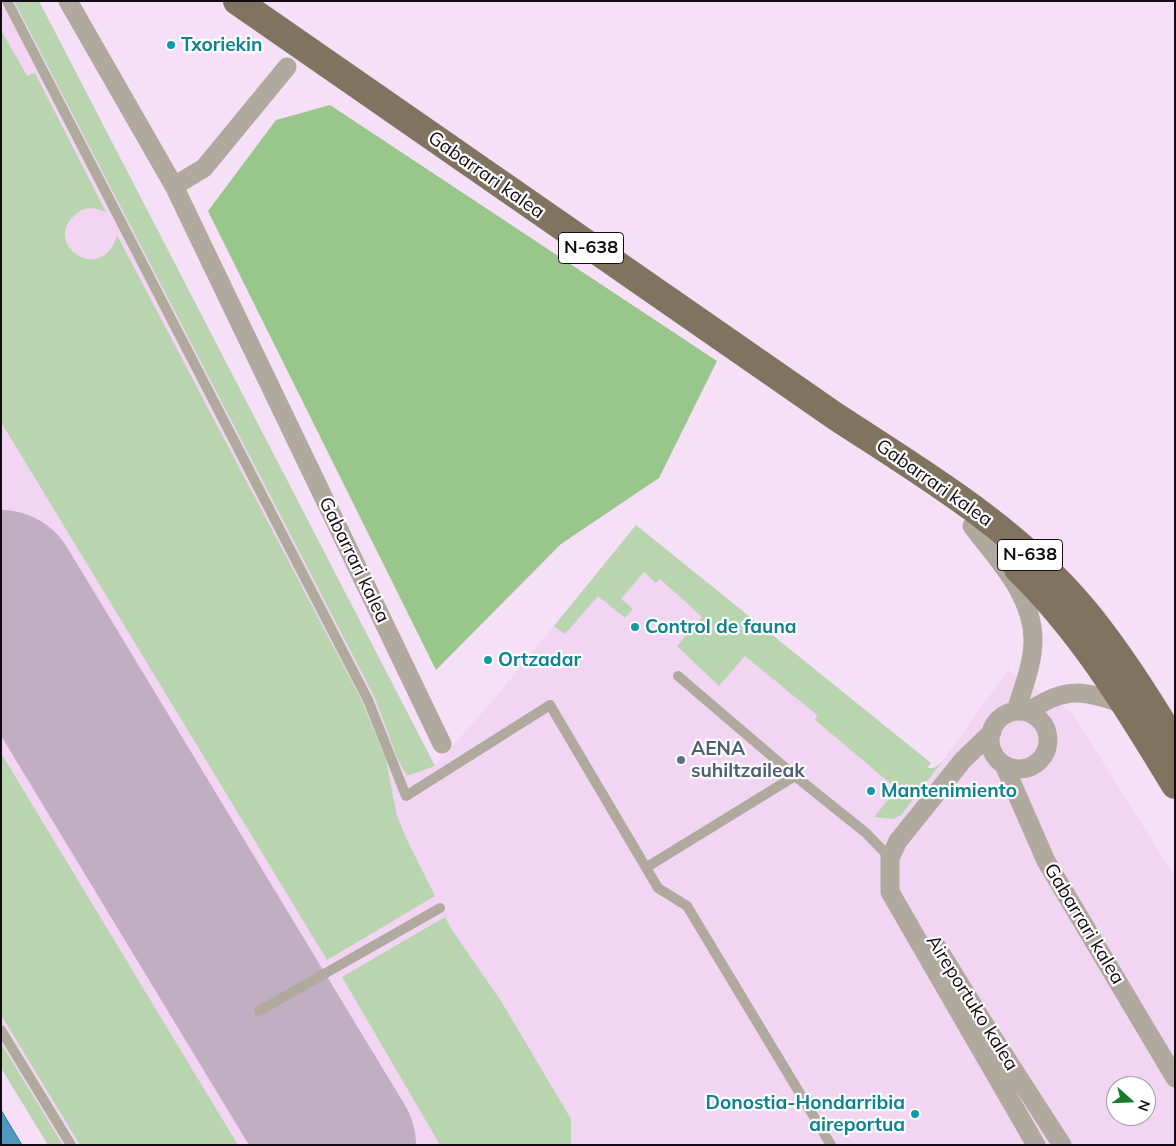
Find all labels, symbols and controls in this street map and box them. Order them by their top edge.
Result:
place label: Txoriekin [181,34,262,56]
marker: Txoriekin [165,39,177,51]
street label: Gabarrari kalea [423,126,549,224]
road number: N-638 [558,232,624,264]
street label: Gabarrari kalea [871,434,997,532]
street label: Gabarrari kalea [314,493,394,627]
road number: N-638 [998,540,1062,570]
place label: Control de fauna [645,616,797,638]
marker: Control de fauna [629,621,641,633]
place label: Ortzadar [498,649,581,671]
marker: Ortzadar [482,654,494,666]
place label: AENA suhiltzaileak [691,738,805,782]
marker: AENA suhiltzaileak [675,754,687,766]
place label: Mantenimiento [881,780,1017,802]
marker: Mantenimiento [865,785,877,797]
street label: Gabarrari kalea [1039,859,1129,989]
street label: Aireportuko kalea [921,931,1023,1075]
north arrow [1106,1076,1156,1126]
place label: Donostia-Hondarribia aireportua [706,1092,905,1136]
text: N [1134,1098,1154,1114]
marker: Donostia-Hondarribia aireportua [909,1108,921,1120]

